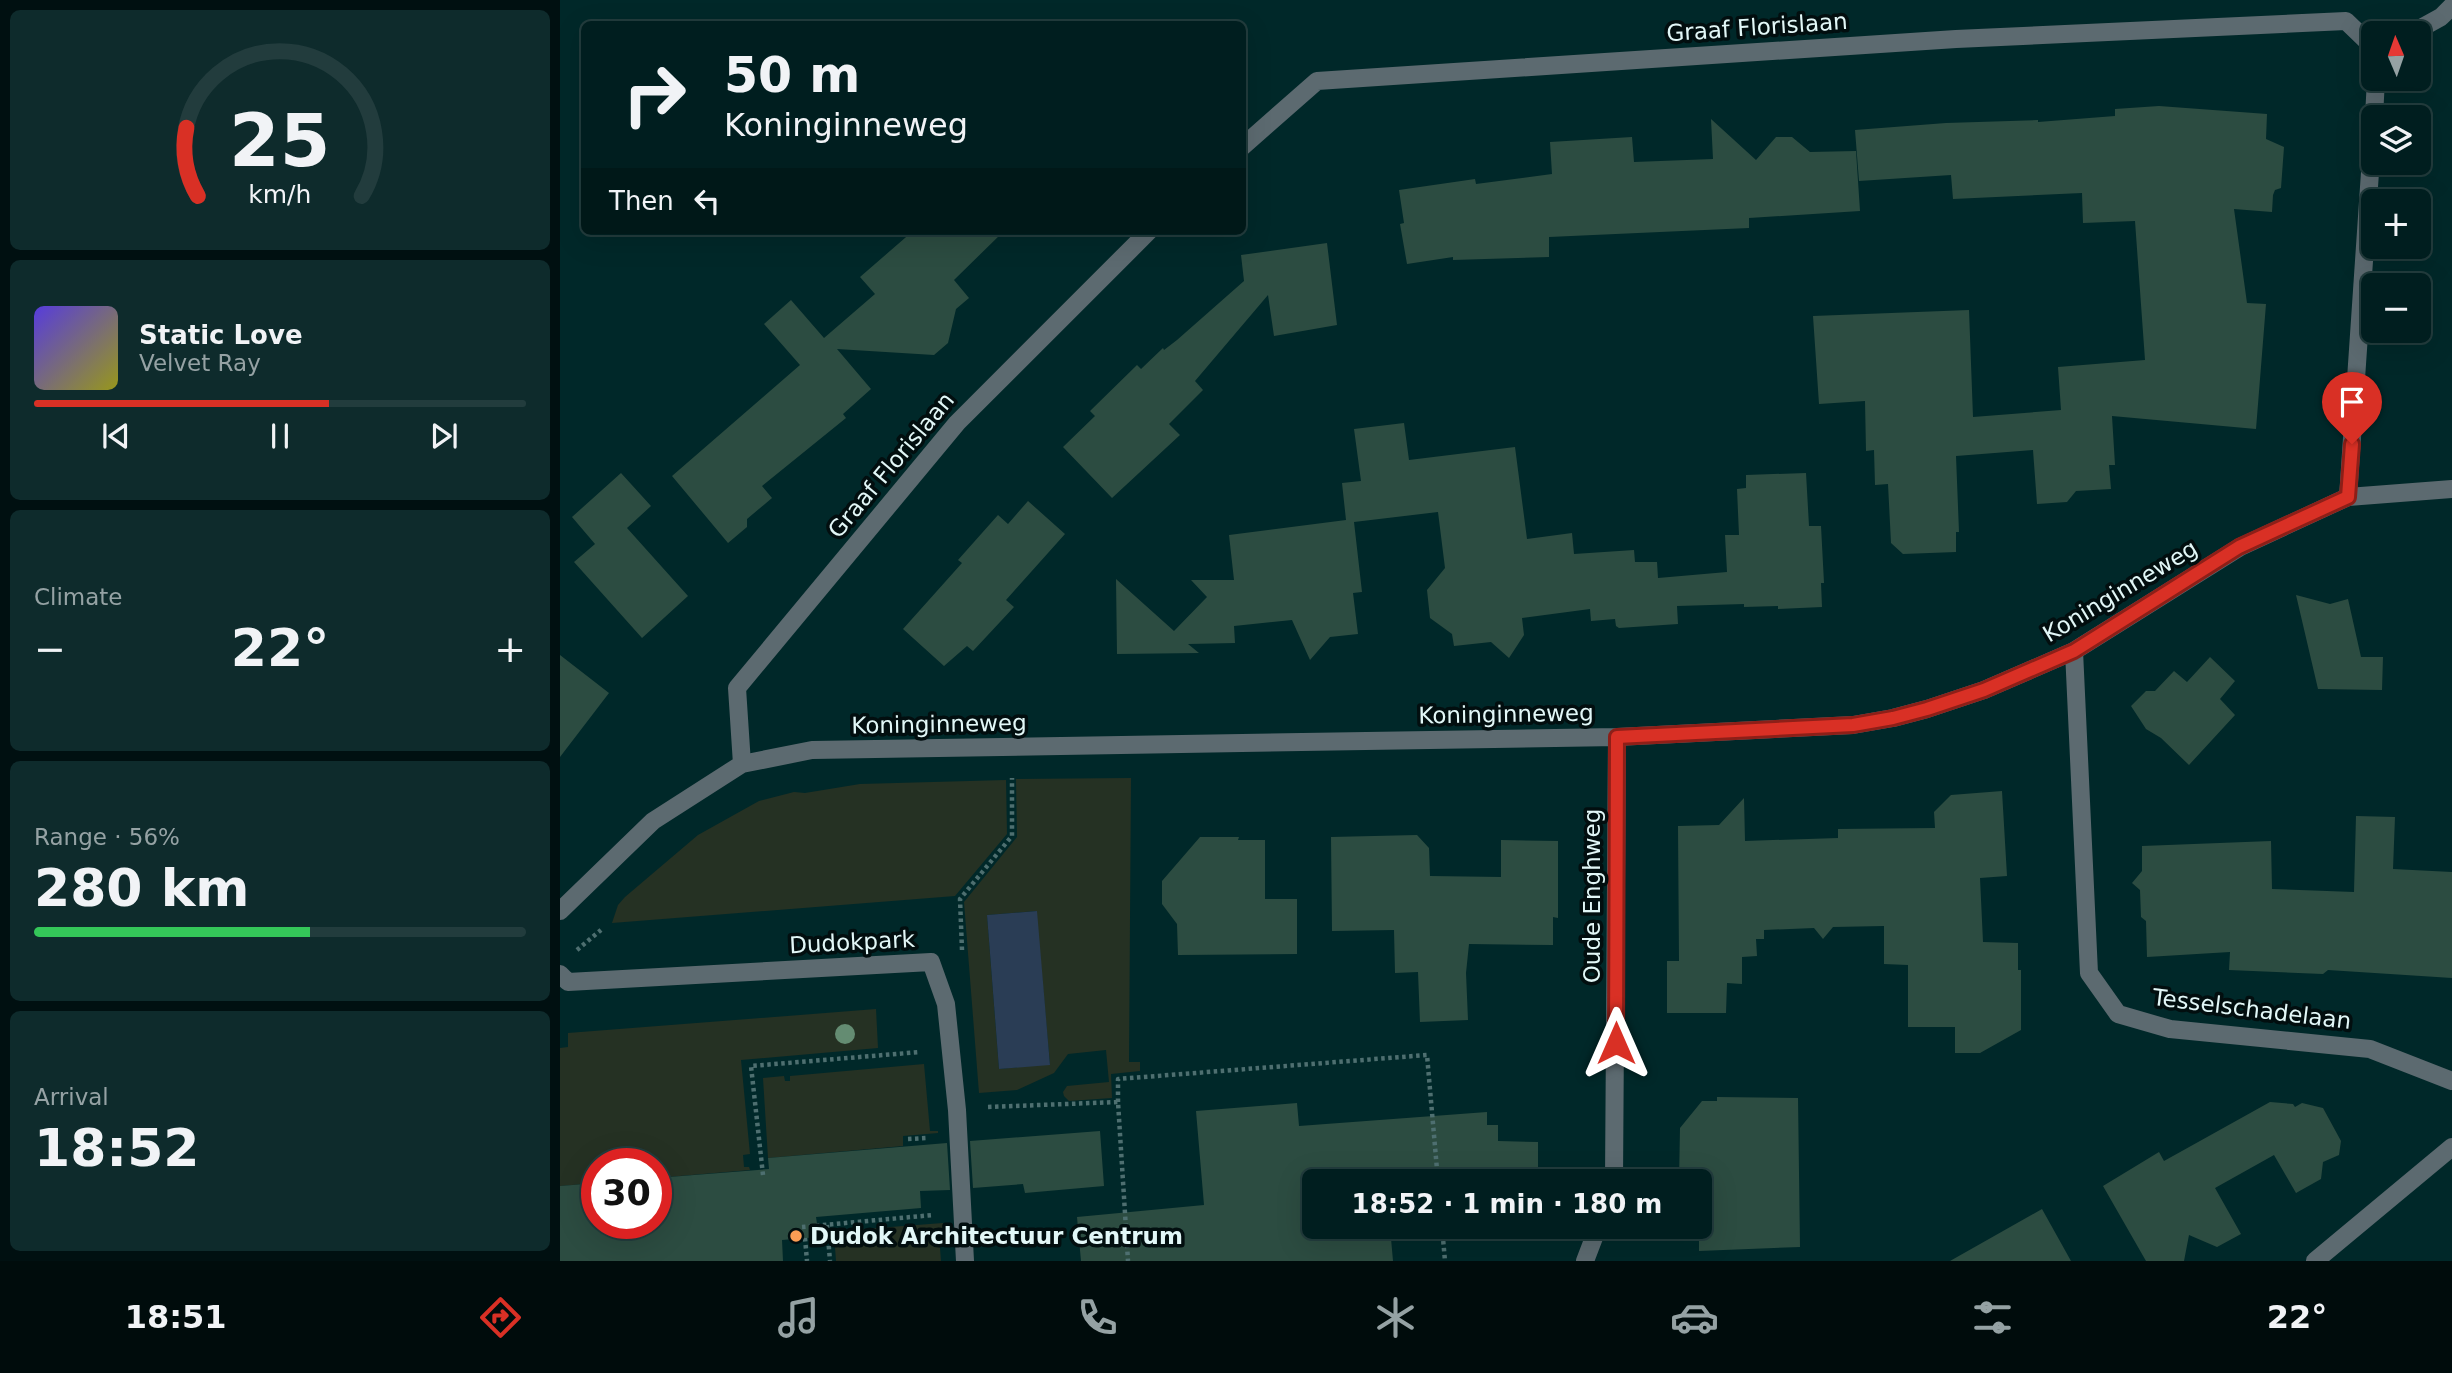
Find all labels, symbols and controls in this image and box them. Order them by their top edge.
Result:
street label: Graaf Florislaan [1666,8,1848,46]
north arrow [2361,21,2431,91]
map controls [2361,21,2431,343]
text: 50 m [724,47,860,104]
icon: right [609,49,700,140]
text: 25 [229,98,331,183]
button: layers [2361,105,2431,175]
text: Koninginneweg [724,106,968,144]
text: km/h [248,180,312,209]
icon: left [688,182,726,220]
text: Then [609,186,674,216]
button: + [2361,189,2431,259]
button: − [2361,273,2431,343]
text: Static Love [139,320,303,350]
text: Velvet Ray [139,350,261,376]
pin [2322,372,2382,444]
icon: arrive [2333,383,2371,421]
street label: Graaf Florislaan [823,387,959,543]
icon: previous [97,417,135,455]
icon: pause [261,417,299,455]
icon: next [425,417,463,455]
street label: Koninginneweg [2038,535,2202,647]
text: Climate [34,584,123,610]
text: 22° [231,618,329,678]
text: − [34,627,66,671]
text: + [494,627,526,671]
street label: Koninginneweg [1418,699,1594,729]
street label: Koninginneweg [851,709,1027,739]
street label: Oude Enghweg [1579,809,1605,983]
text: Range · 56% [34,824,180,850]
text: 280 km [34,858,249,918]
street label: Dudokpark [789,926,916,958]
street label: Tesselschadelaan [2150,984,2353,1034]
position arrow [1579,1006,1653,1080]
text: Arrival [34,1084,109,1110]
text: 18:52 [34,1118,200,1178]
speed limit sign: 30 [581,1148,672,1239]
text: 18:52 · 1 min · 180 m [1352,1189,1662,1219]
place label: Dudok Architectuur Centrum [810,1223,1183,1249]
marker: Dudok Architectuur Centrum [788,1228,804,1244]
icon: directions [476,1293,525,1342]
icon: music [774,1293,823,1342]
icon: phone [1073,1293,1122,1342]
icon: climate [1371,1293,1420,1342]
icon: car [1670,1293,1719,1342]
icon: filters [1968,1293,2017,1342]
text: 18:51 [125,1298,227,1336]
text: 22° [2267,1298,2327,1336]

